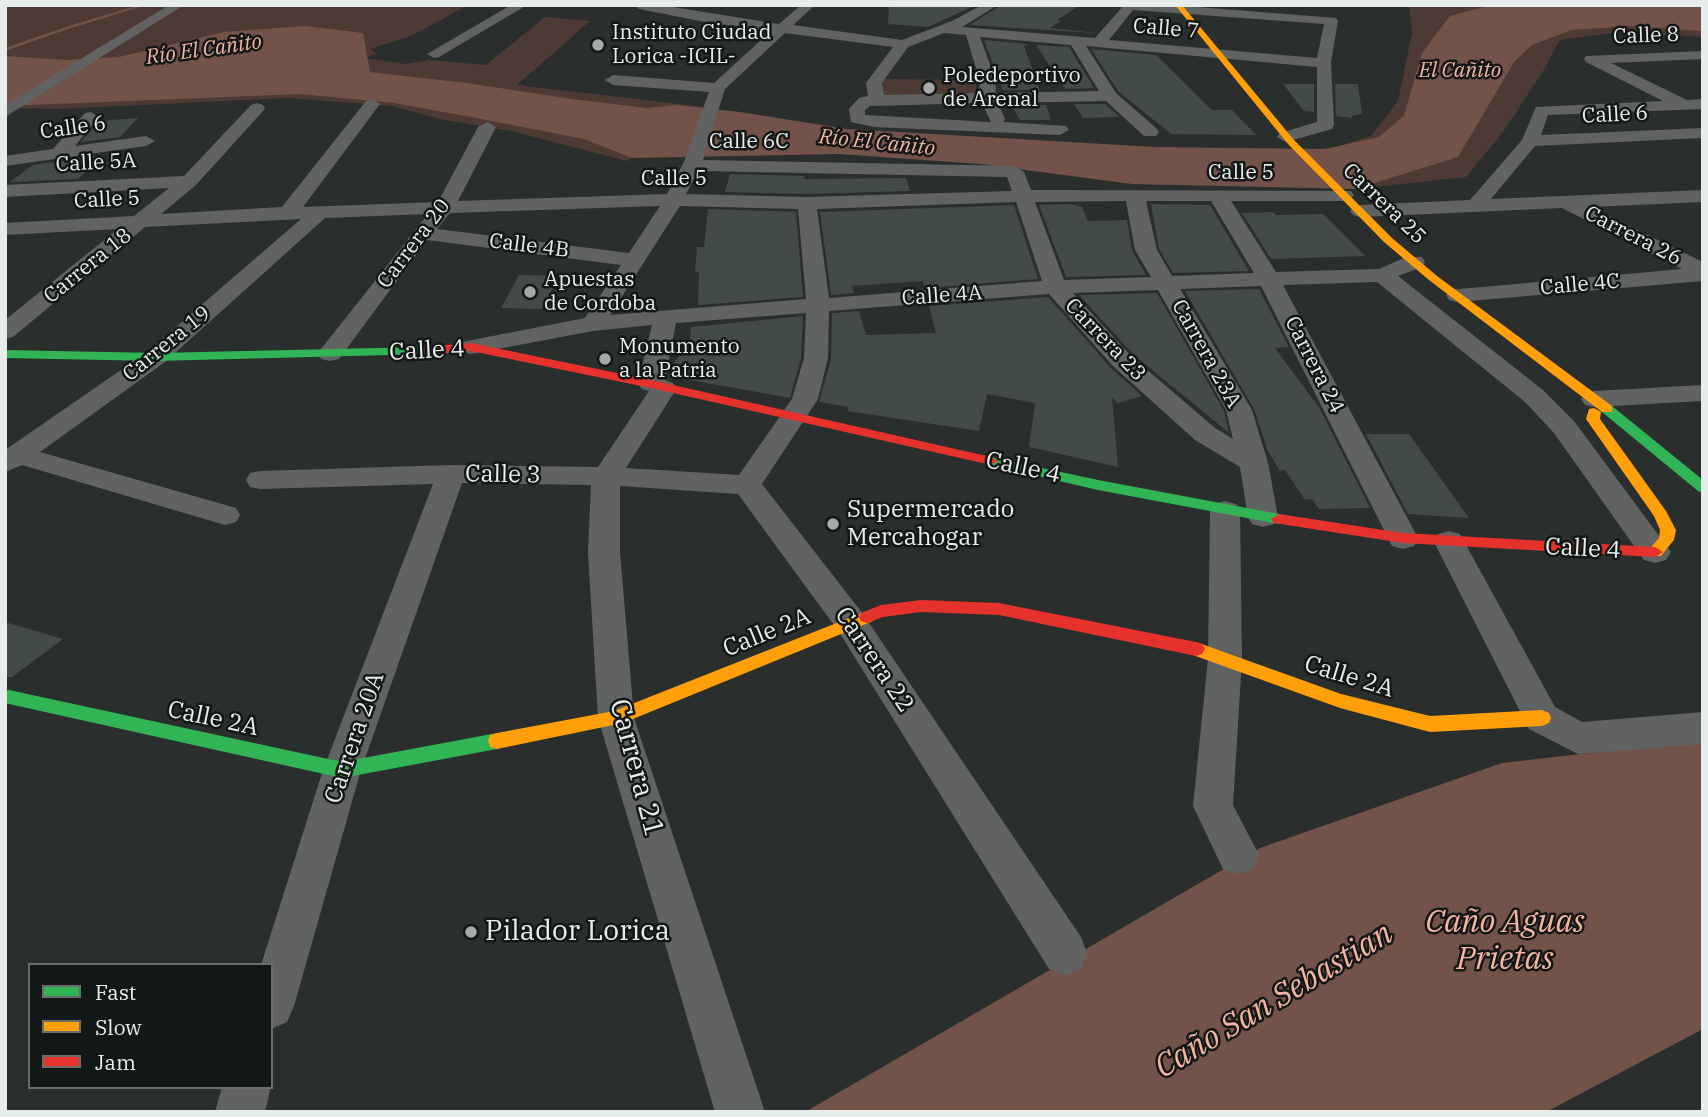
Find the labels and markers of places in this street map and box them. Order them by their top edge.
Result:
place label: Instituto Ciudad Lorica -ICIL- [612,20,772,70]
marker: Instituto Ciudad Lorica -ICIL- [590,37,606,53]
place label: Poledeportivo de Arenal [943,63,1081,113]
marker: Poledeportivo de Arenal [921,80,937,96]
place label: Apuestas de Cordoba [544,267,656,317]
marker: Apuestas de Cordoba [522,284,538,300]
place label: Monumento a la Patria [619,334,740,384]
marker: Monumento a la Patria [597,351,613,367]
place label: Supermercado Mercahogar [847,496,1014,552]
marker: Supermercado Mercahogar [825,516,841,532]
place label: Pilador Lorica [485,915,670,949]
marker: Pilador Lorica [463,924,479,940]

